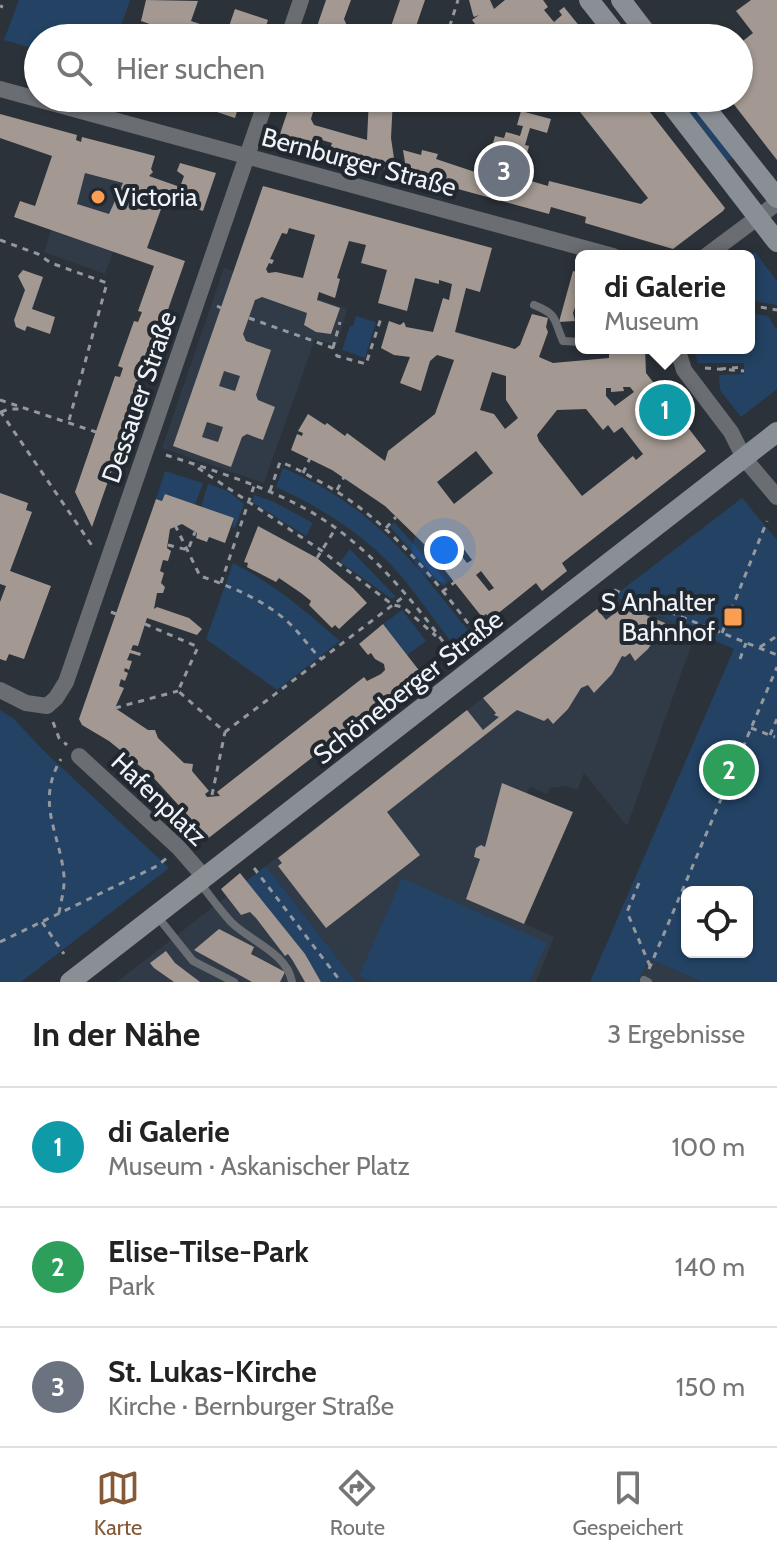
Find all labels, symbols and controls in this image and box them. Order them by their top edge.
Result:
search box [24,24,753,112]
icon: search [52,46,96,90]
text: Hier suchen [116,50,265,87]
street label: Bernburger Straße [258,121,460,203]
pin: 3 [478,141,530,201]
place label: Victoria [114,181,198,213]
marker: Victoria [89,188,107,206]
popup [575,250,755,354]
text: di Galerie [604,268,726,305]
text: Museum [604,305,699,337]
street label: Dessauer Straße [95,307,183,487]
pin: 1 [639,380,691,440]
your location [424,530,464,570]
place label: S Anhalter Bahnhof [601,586,716,648]
street label: Schöneberger Straße [307,603,509,771]
marker: S Anhalter Bahnhof [722,606,744,628]
pin: 2 [703,740,755,800]
street label: Hafenplatz [105,746,213,852]
map controls [681,886,753,958]
button: locate [681,886,753,958]
text: In der Nähe [32,1013,200,1055]
text: 3 Ergebnisse [607,1018,745,1050]
text: di Galerie [108,1113,230,1150]
text: 1 [53,1131,63,1163]
text: 100 m [672,1131,745,1163]
text: Museum · Askanischer Platz [108,1150,410,1182]
text: Elise-Tilse-Park [108,1233,309,1270]
text: 2 [51,1251,65,1283]
text: 140 m [675,1251,745,1283]
text: Park [108,1270,155,1302]
text: St. Lukas-Kirche [108,1353,317,1390]
text: 3 [51,1371,65,1403]
text: 150 m [676,1371,745,1403]
text: Kirche · Bernburger Straße [108,1390,394,1422]
tab: Karte [94,1466,142,1541]
tab: Route [330,1466,385,1541]
tab: Gespeichert [572,1466,683,1541]

